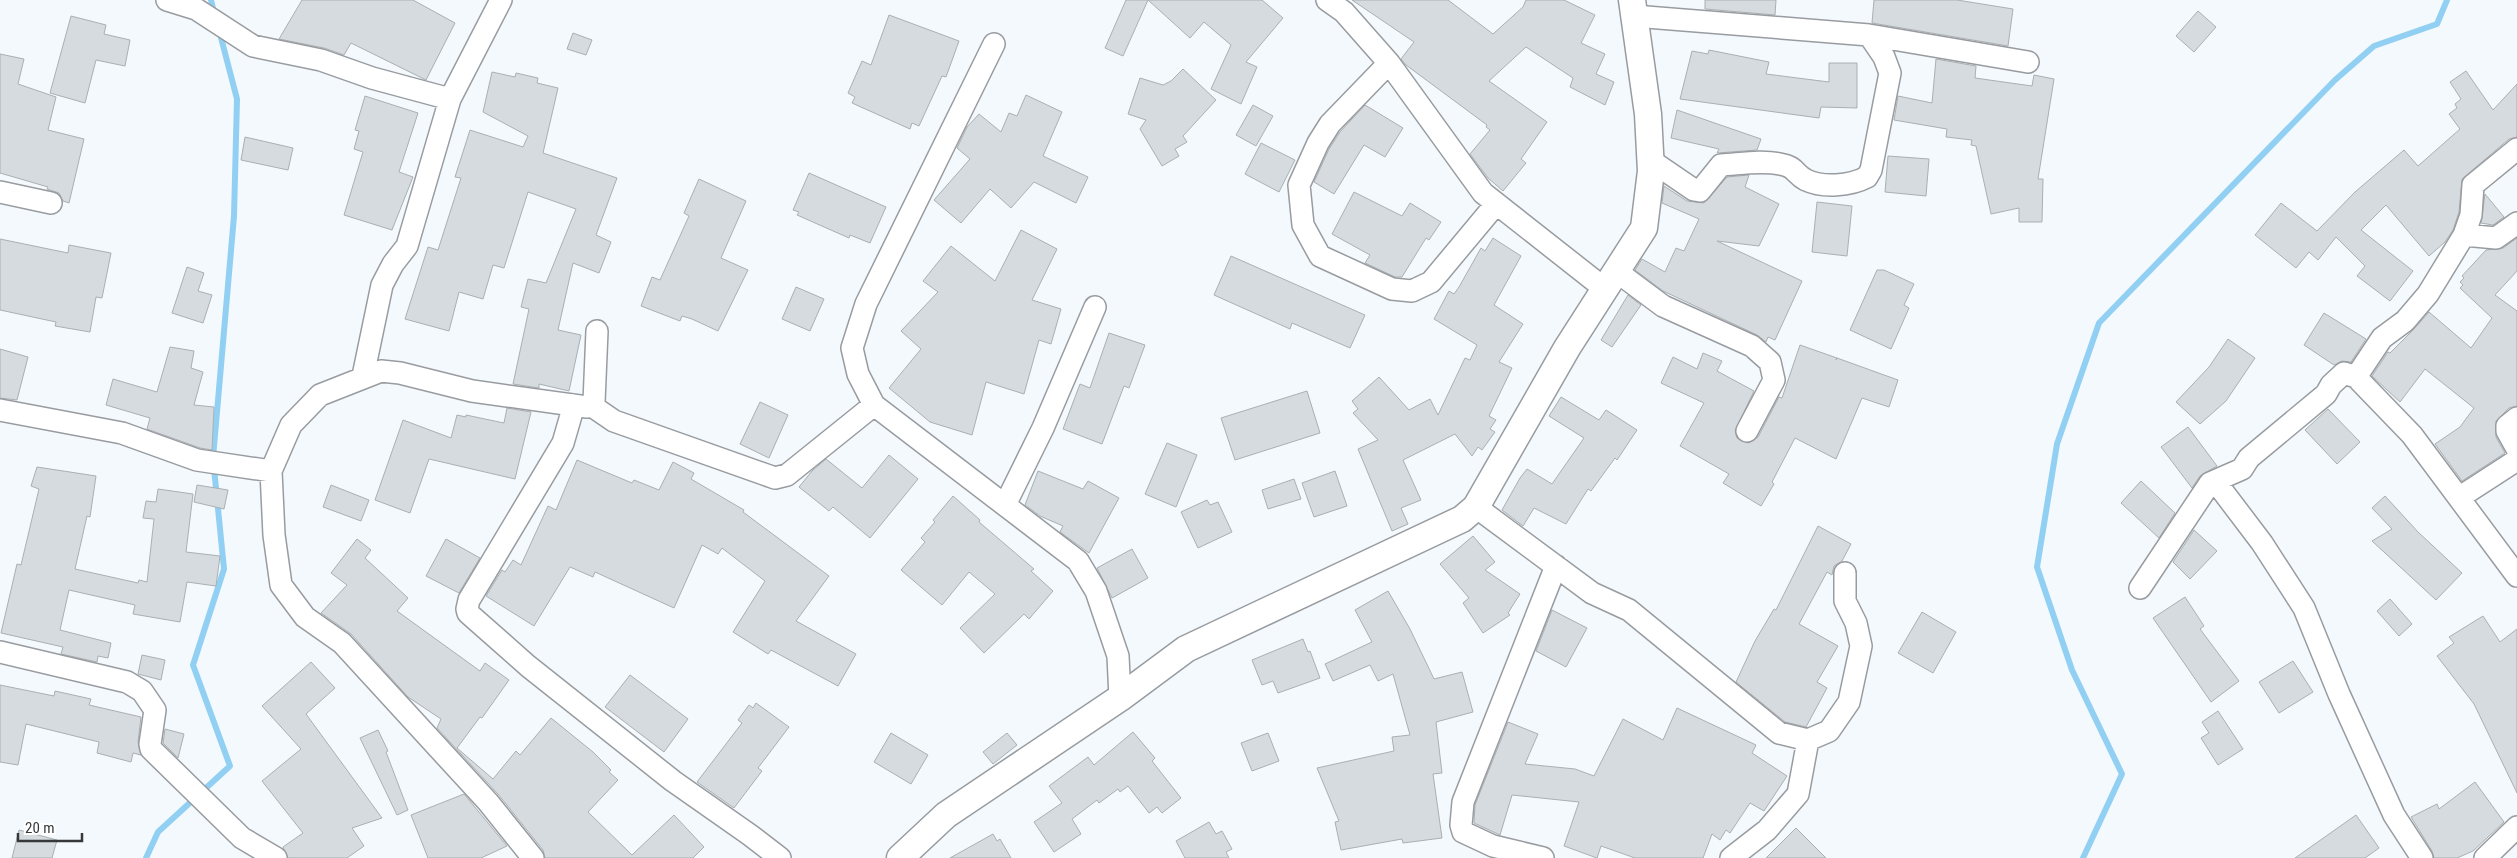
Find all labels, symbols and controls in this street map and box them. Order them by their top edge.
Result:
scale bar [18,810,81,842]
text: 20 m [25,819,55,837]

